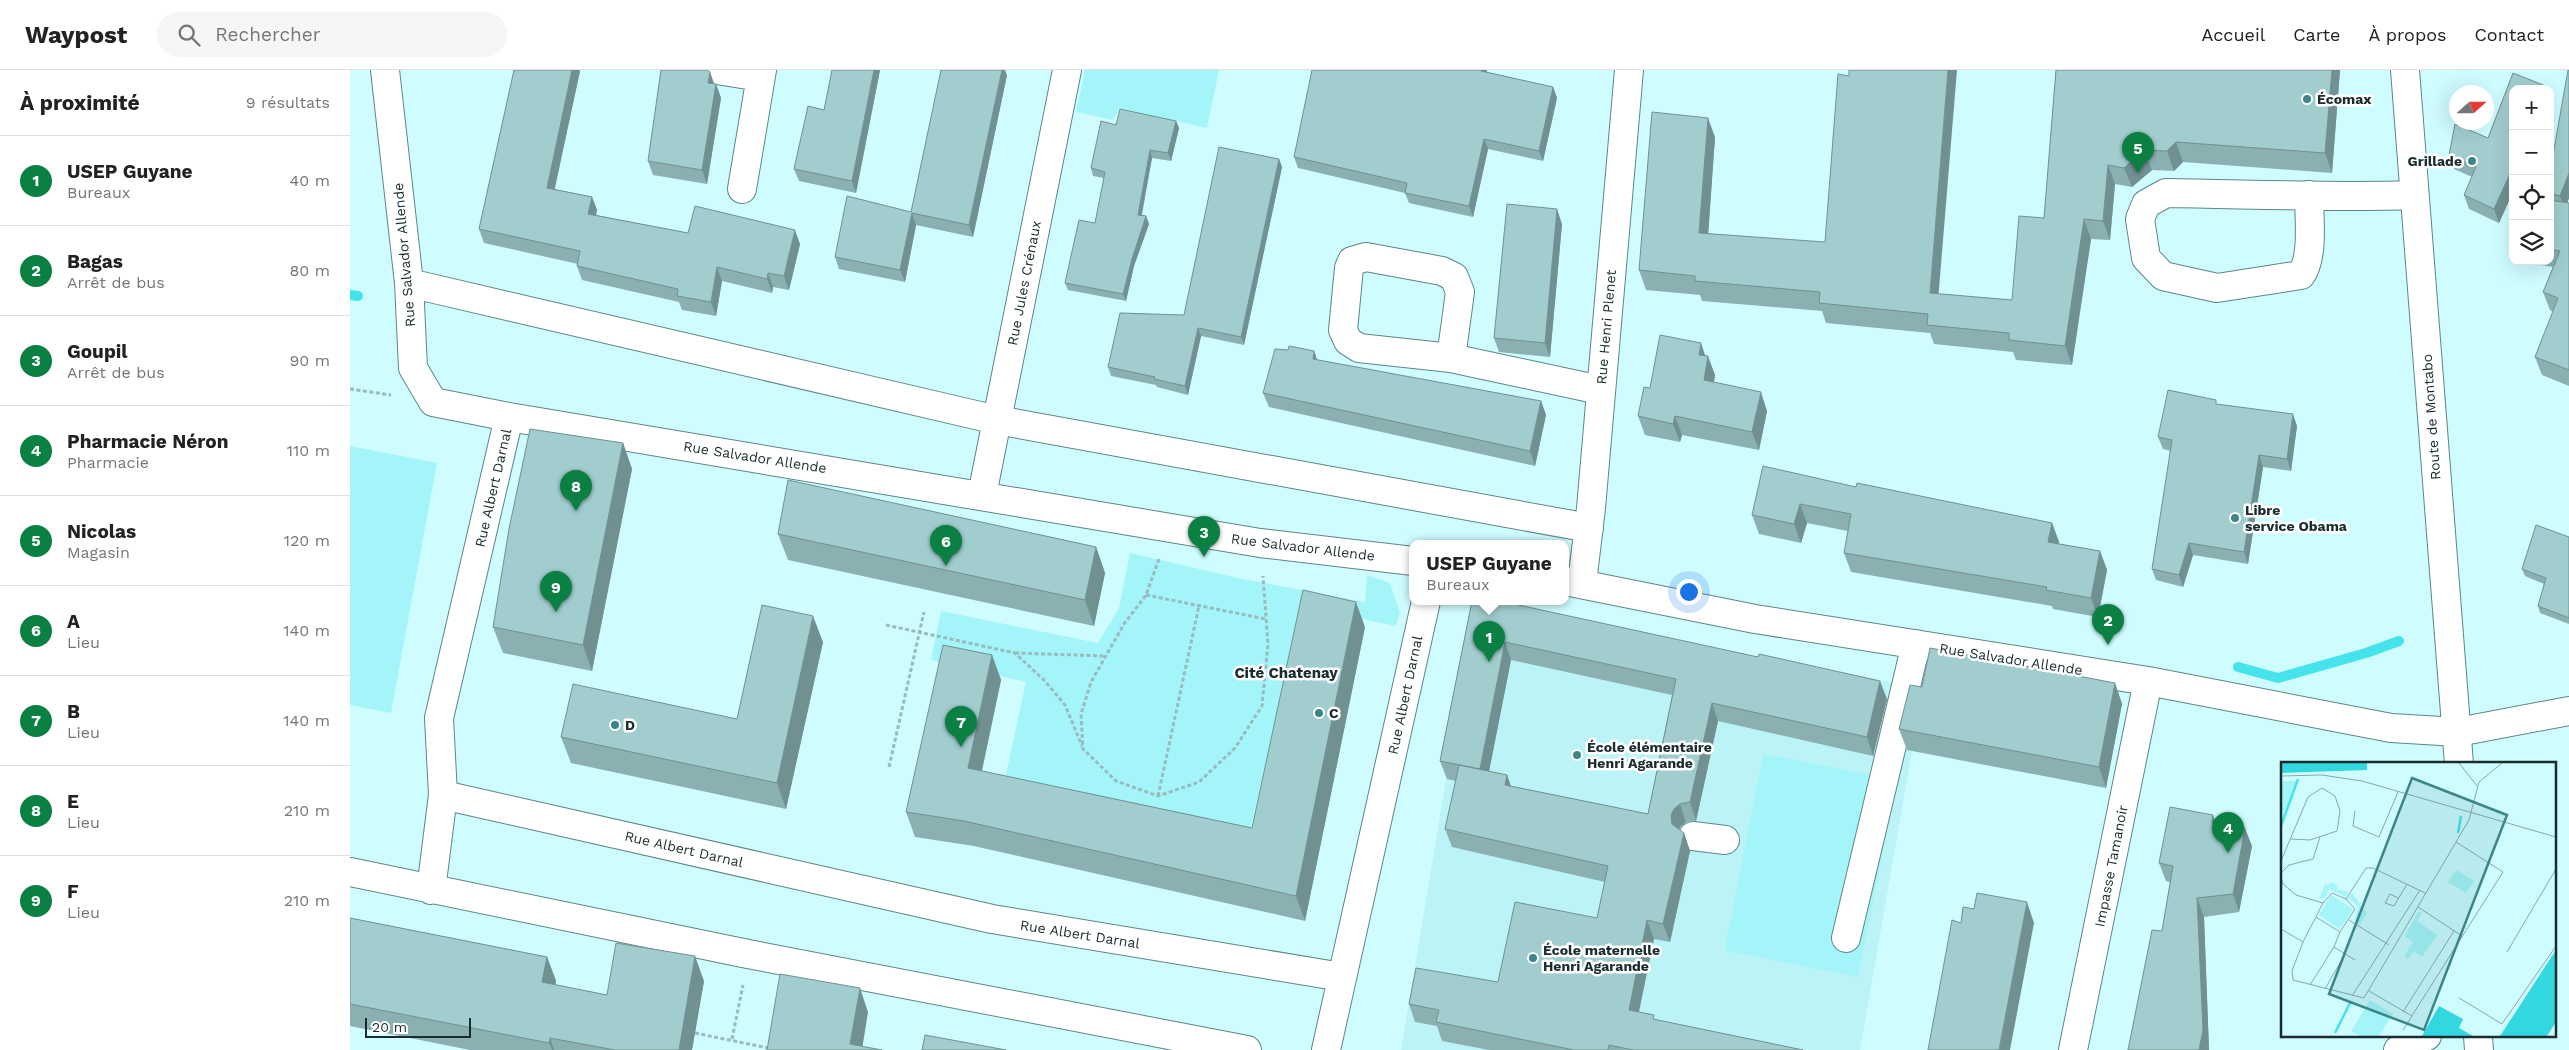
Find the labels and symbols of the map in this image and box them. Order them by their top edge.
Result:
north arrow [2449,85,2494,130]
place label: Écomax [2317,91,2372,107]
marker: Écomax [2301,93,2313,105]
pin: 5 [2122,132,2154,173]
place label: Grillade [2408,153,2462,169]
marker: Grillade [2466,155,2478,167]
street label: Rue Salvador Allende [390,182,418,328]
street label: Rue Jules Crénaux [1004,219,1044,347]
street label: Rue Henri Plenet [1593,269,1619,385]
street label: Route de Montabo [2419,353,2443,481]
street label: Rue Albert Darnal [472,427,515,549]
street label: Rue Salvador Allende [682,438,828,476]
pin: 8 [560,470,592,511]
place label: Libre service Obama [2245,502,2348,534]
marker: Libre service Obama [2229,512,2241,524]
pin: 3 [1188,516,1220,557]
pin: 6 [930,525,962,566]
street label: Rue Salvador Allende [1230,530,1376,564]
pin: 9 [540,571,572,612]
your location [1676,579,1702,605]
pin: 2 [2092,604,2124,645]
pin: 1 [1473,621,1505,662]
street label: Rue Albert Darnal [1385,633,1426,756]
street label: Rue Salvador Allende [1938,640,2084,678]
district label: Cité Chatenay [1234,664,1338,682]
place label: C [1329,705,1339,721]
pin: 7 [945,706,977,747]
marker: C [1313,707,1325,719]
place label: D [625,717,635,733]
marker: D [609,719,621,731]
place label: École élémentaire Henri Agarande [1587,739,1712,771]
marker: École élémentaire Henri Agarande [1571,749,1583,761]
inset map [2281,762,2556,1038]
street label: Impasse Tamanoir [2091,803,2131,928]
pin: 4 [2212,812,2244,853]
street label: Rue Albert Darnal [623,828,745,871]
street label: Rue Albert Darnal [1019,917,1142,951]
place label: École maternelle Henri Agarande [1543,942,1660,974]
marker: École maternelle Henri Agarande [1527,952,1539,964]
scale bar [365,1015,471,1038]

